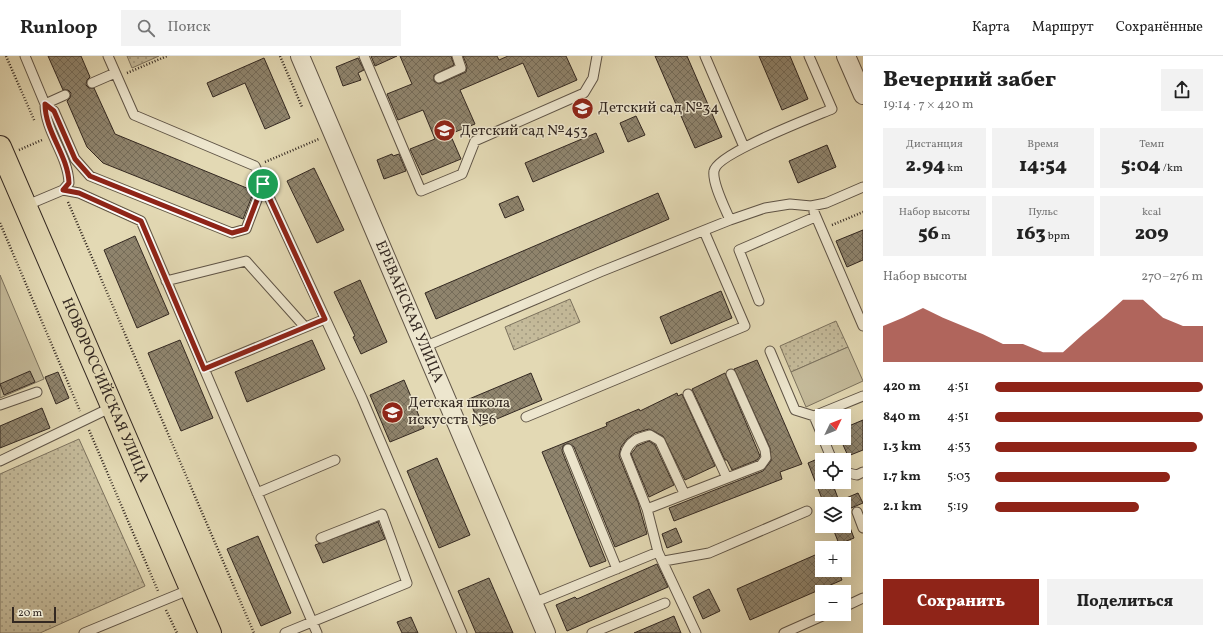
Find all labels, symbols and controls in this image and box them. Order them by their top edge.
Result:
search box [121,10,401,46]
text: Runloop [20,15,97,41]
icon: search [135,17,157,39]
text: Поиск [167,17,210,38]
text: Карта [972,18,1010,37]
text: Маршрут [1032,18,1094,37]
text: Сохранённые [1116,18,1203,37]
text: Вечерний забег [883,65,1056,96]
button: share [1161,69,1203,111]
school or university icon: Детский сад №34 [569,95,595,121]
text: 19:14 · 7 × 420 m [883,96,974,114]
place label: Детский сад №34 [598,98,719,119]
school or university icon: Детский сад №453 [431,118,457,144]
place label: Детский сад №453 [460,121,588,142]
text: Дистанция [906,137,963,152]
text: Время [1027,137,1059,152]
text: Темп [1139,137,1164,152]
text: 2.94 [906,152,945,180]
text: 14:54 [1019,152,1067,180]
text: 5:04 [1121,152,1161,180]
text: km [945,161,963,176]
text: /km [1161,161,1183,176]
pin [246,167,280,201]
icon: arrive [252,173,274,195]
text: Набор высоты [899,205,970,220]
text: Пульс [1028,205,1058,220]
text: kcal [1142,205,1161,220]
text: 56 [918,220,939,248]
text: 163 [1016,220,1046,248]
text: 209 [1135,220,1169,248]
text: m [939,229,951,244]
text: bpm [1046,229,1070,244]
street label: ЕРЕВАНСКАЯ УЛИЦА [369,237,449,386]
text: Набор высоты [883,268,967,286]
text: 270–276 m [1141,268,1203,286]
street label: НОВОРОССИЙСКАЯ УЛИЦА [56,295,154,486]
text: 420 m [883,378,921,396]
text: 4:51 [947,378,969,396]
place label: Детская школа искусств №6 [408,393,510,431]
school or university icon: Детская школа искусств №6 [379,399,405,425]
text: 840 m [883,408,921,426]
text: 4:51 [947,408,969,426]
north arrow [815,409,851,445]
map controls [815,409,851,621]
text: 1.3 km [883,438,921,456]
text: 4:53 [947,438,971,456]
button: locate [815,453,851,489]
text: 1.7 km [883,468,921,486]
text: 5:03 [947,468,970,486]
button: layers [815,497,851,533]
text: 2.1 km [883,498,922,516]
text: 5:19 [947,498,968,516]
button: + [815,541,851,577]
button: Сохранить [883,579,1039,625]
button: Поделиться [1047,579,1203,625]
button: − [815,585,851,621]
scale bar [12,605,56,624]
text: 20 m [18,606,42,621]

